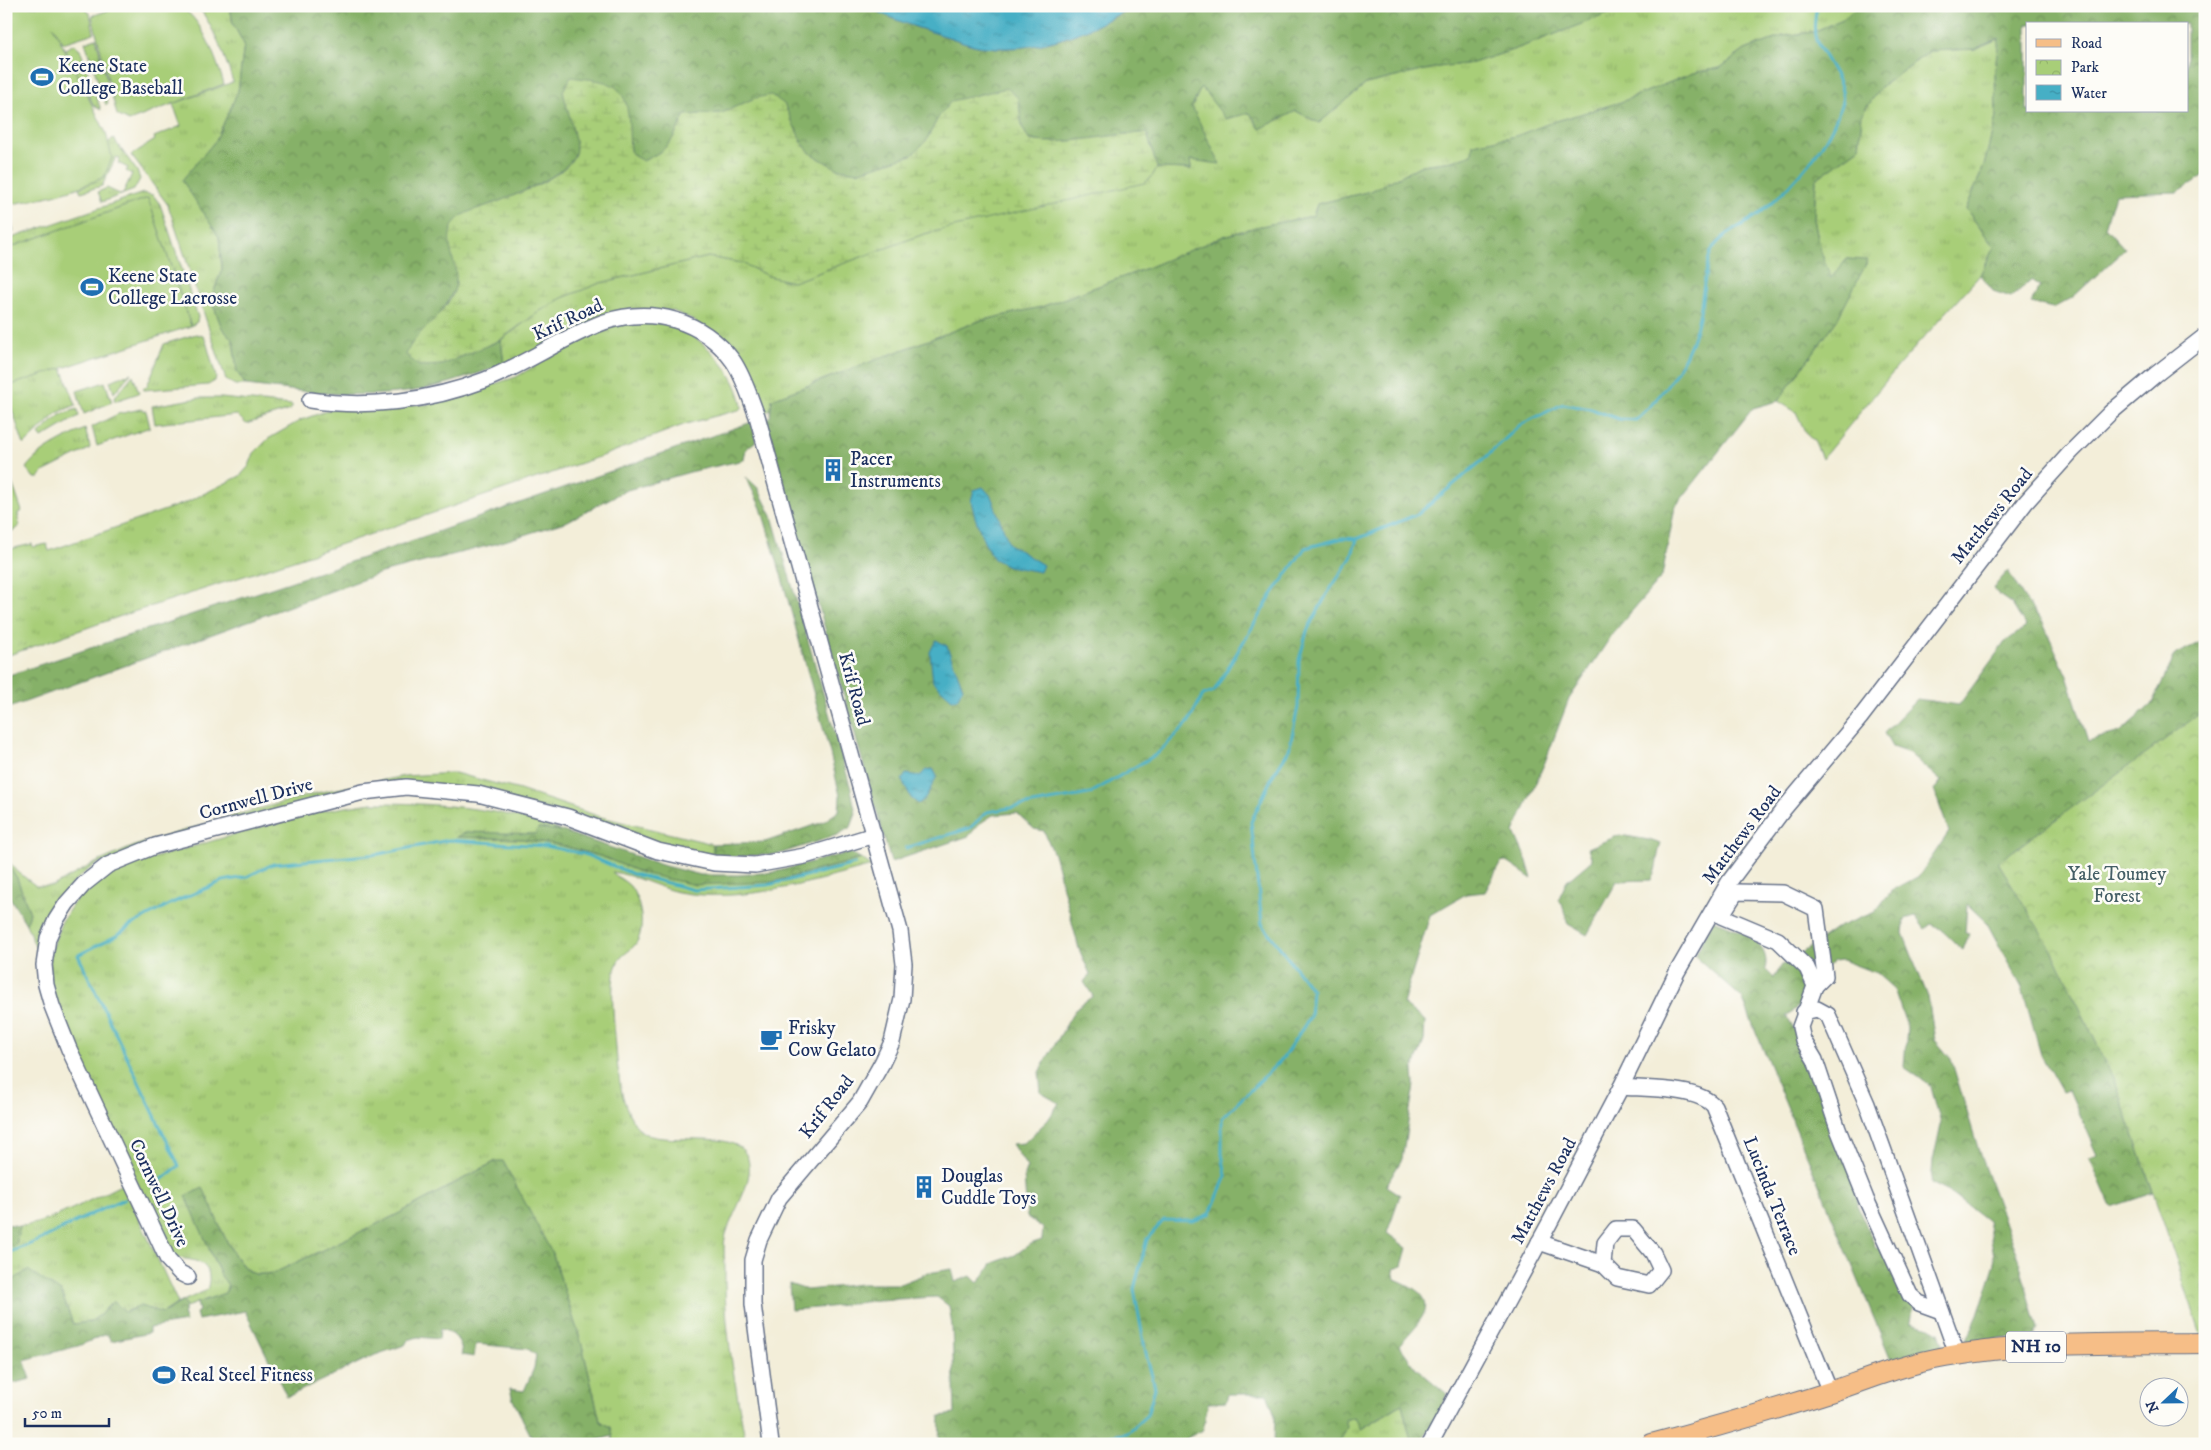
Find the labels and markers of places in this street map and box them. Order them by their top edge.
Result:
place label: Keene State College Baseball [58,55,183,100]
sports icon: Keene State College Baseball [29,64,55,90]
place label: Keene State College Lacrosse [108,265,237,310]
sports icon: Keene State College Lacrosse [79,274,105,300]
place label: Pacer Instruments [850,448,941,493]
building icon: Pacer Instruments [820,457,846,483]
place label: Frisky Cow Gelato [788,1017,876,1062]
cafe icon: Frisky Cow Gelato [758,1026,784,1052]
place label: Douglas Cuddle Toys [941,1165,1036,1210]
building icon: Douglas Cuddle Toys [911,1174,937,1200]
sports icon: Real Steel Fitness [151,1362,177,1388]
place label: Real Steel Fitness [180,1364,313,1387]

